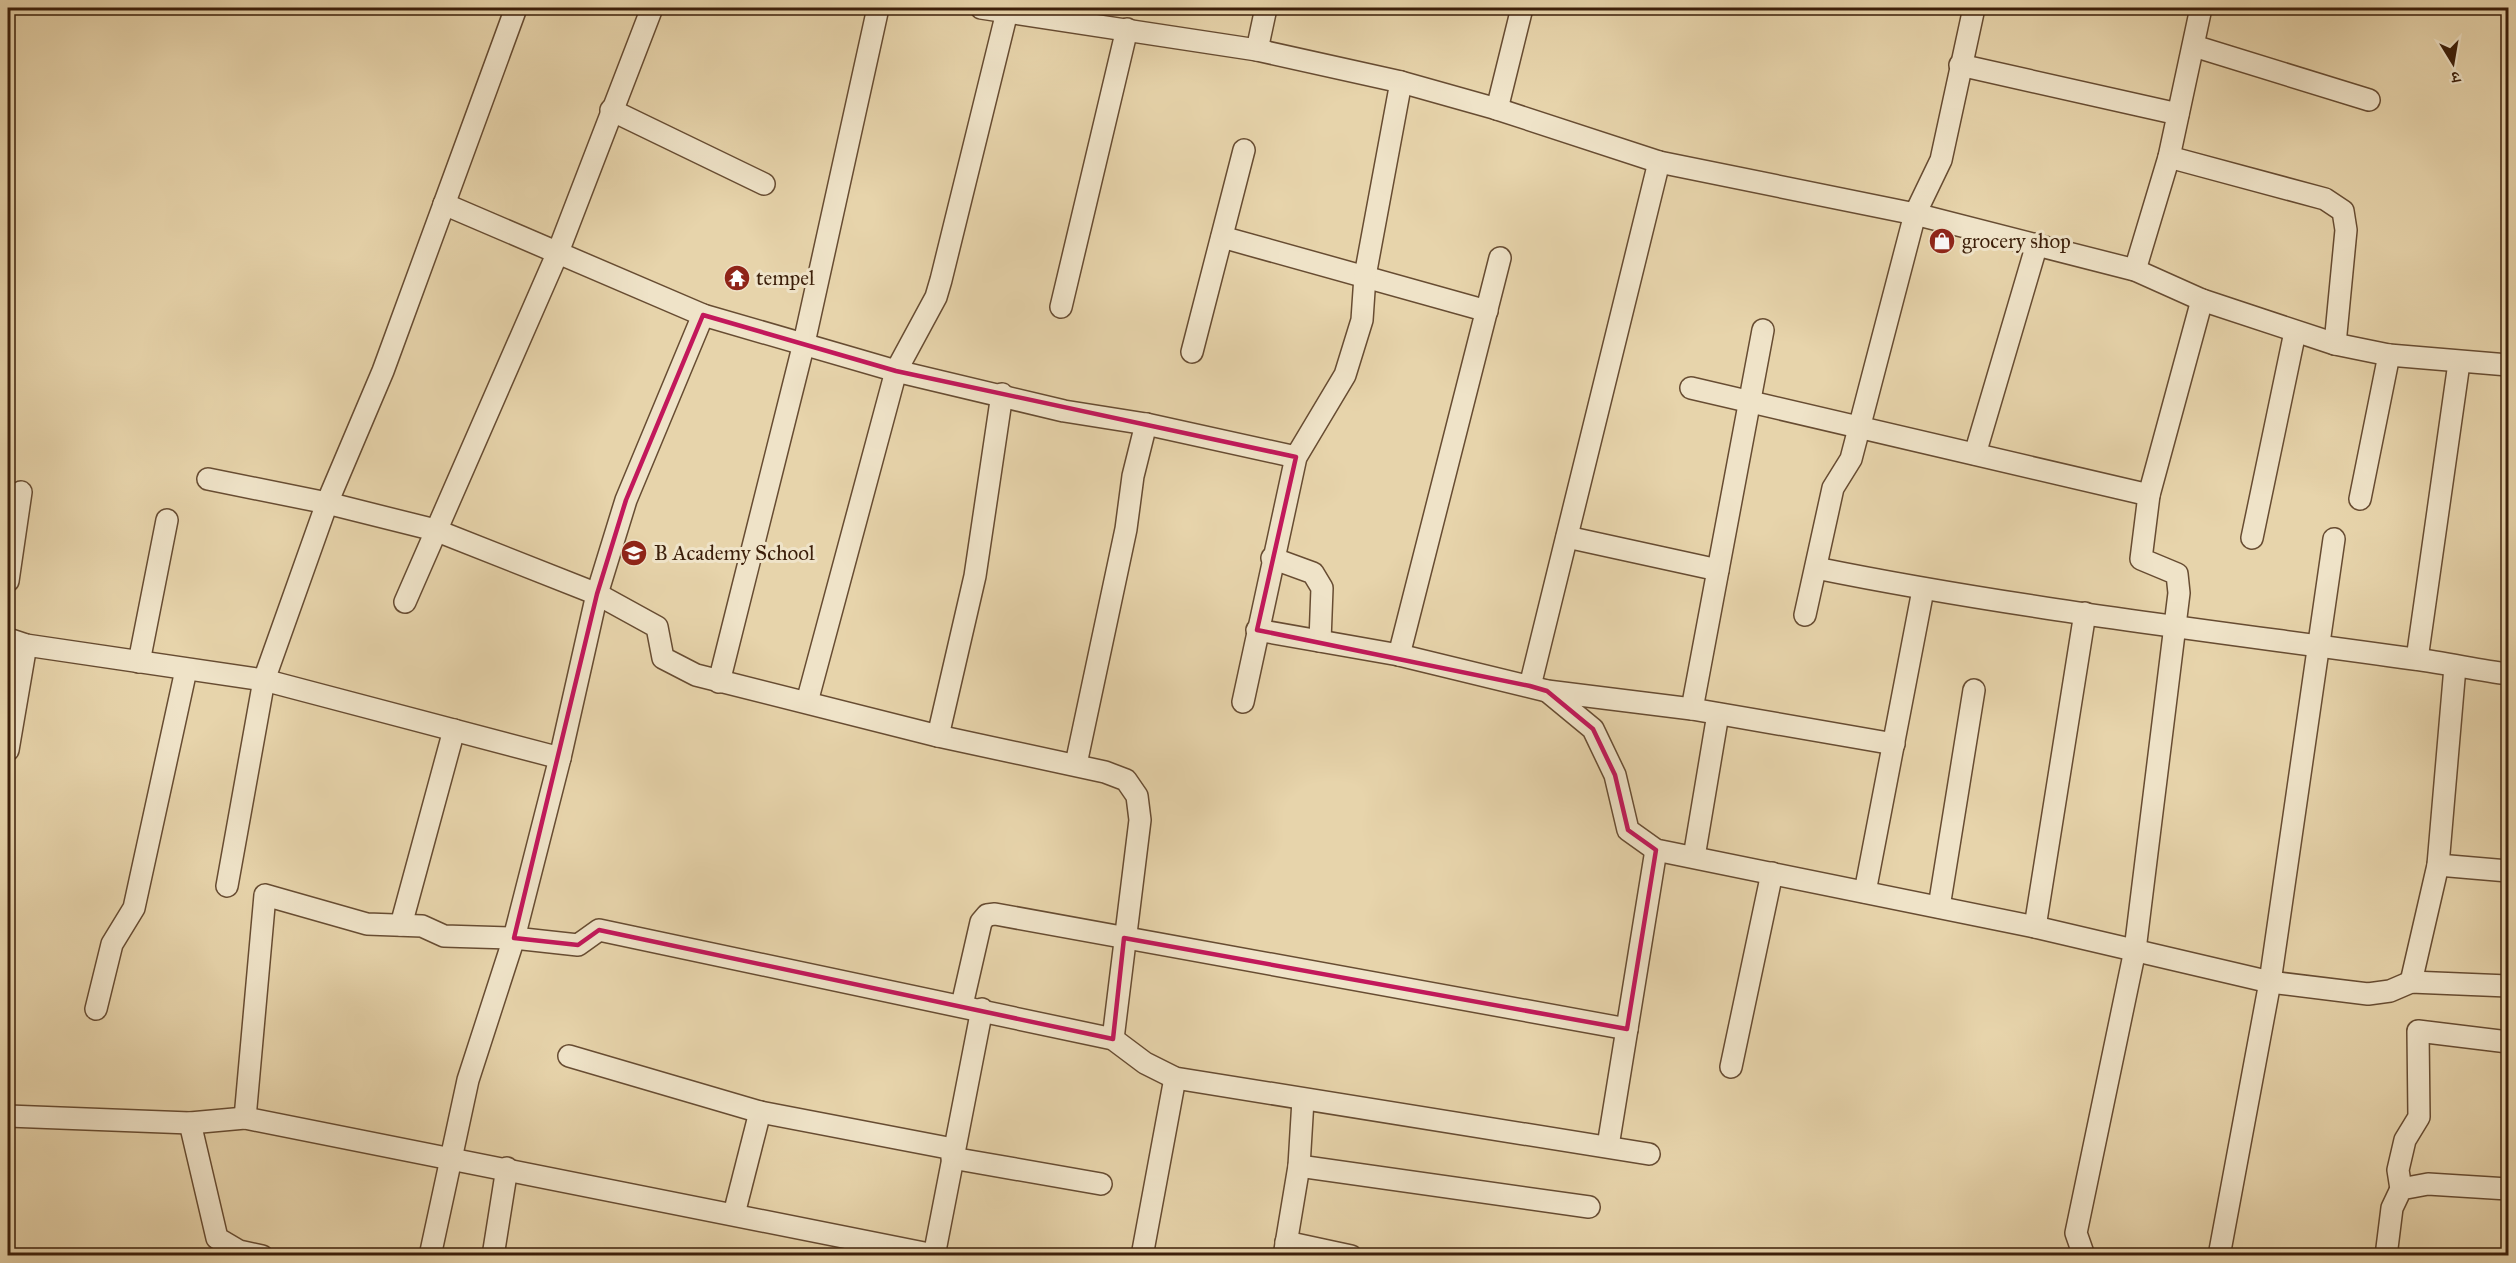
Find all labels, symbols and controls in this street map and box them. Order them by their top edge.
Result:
north arrow [2423,33,2483,93]
text: उ [2448,67,2463,88]
shop icon: grocery shop [1927,226,1957,256]
place label: grocery shop [1962,228,2071,254]
temple icon: tempel [722,263,752,293]
place label: tempel [756,265,815,291]
school or university icon: B Academy School [619,538,649,568]
place label: B Academy School [654,540,815,566]

